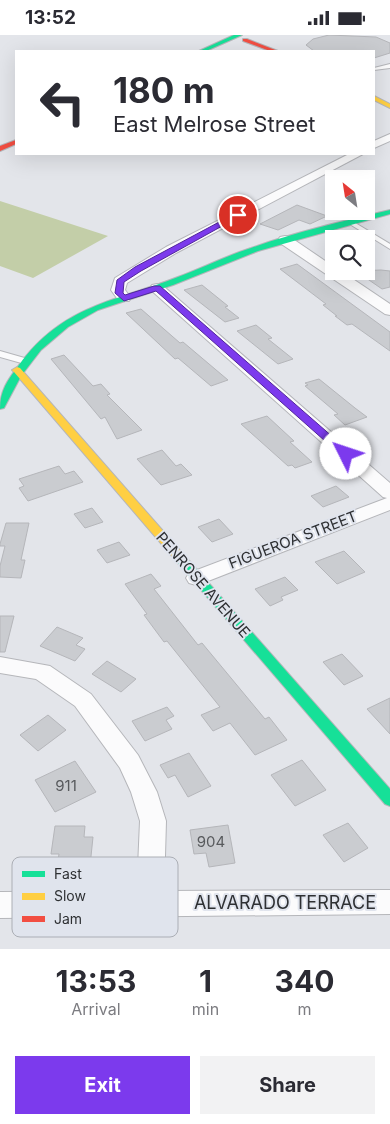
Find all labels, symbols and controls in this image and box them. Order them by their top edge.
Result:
text: 13:52 [25,6,76,29]
text: 180 m [113,69,215,111]
icon: left [30,70,95,135]
text: East Melrose Street [113,111,315,137]
north arrow [325,170,375,220]
map controls [325,170,375,280]
pin [217,194,259,236]
icon: arrive [224,201,252,229]
button: search [325,230,375,280]
position arrow [319,427,371,479]
street label: FIGUEROA STREET [226,506,360,573]
street label: PENROSE AVENUE [152,528,255,641]
house number: 911 [55,776,77,795]
house number: 904 [197,832,225,851]
legend [12,857,178,937]
text: Fast [54,865,82,882]
text: Slow [54,887,86,904]
street label: ALVARADO TERRACE [194,892,376,913]
text: Jam [54,910,82,927]
text: 13:53 [55,963,136,999]
text: 1 [199,963,212,999]
text: 340 [275,963,335,999]
text: Arrival [71,999,121,1019]
text: min [192,999,219,1019]
text: m [298,999,312,1019]
button: Exit [15,1056,190,1114]
button: Share [200,1056,375,1114]

